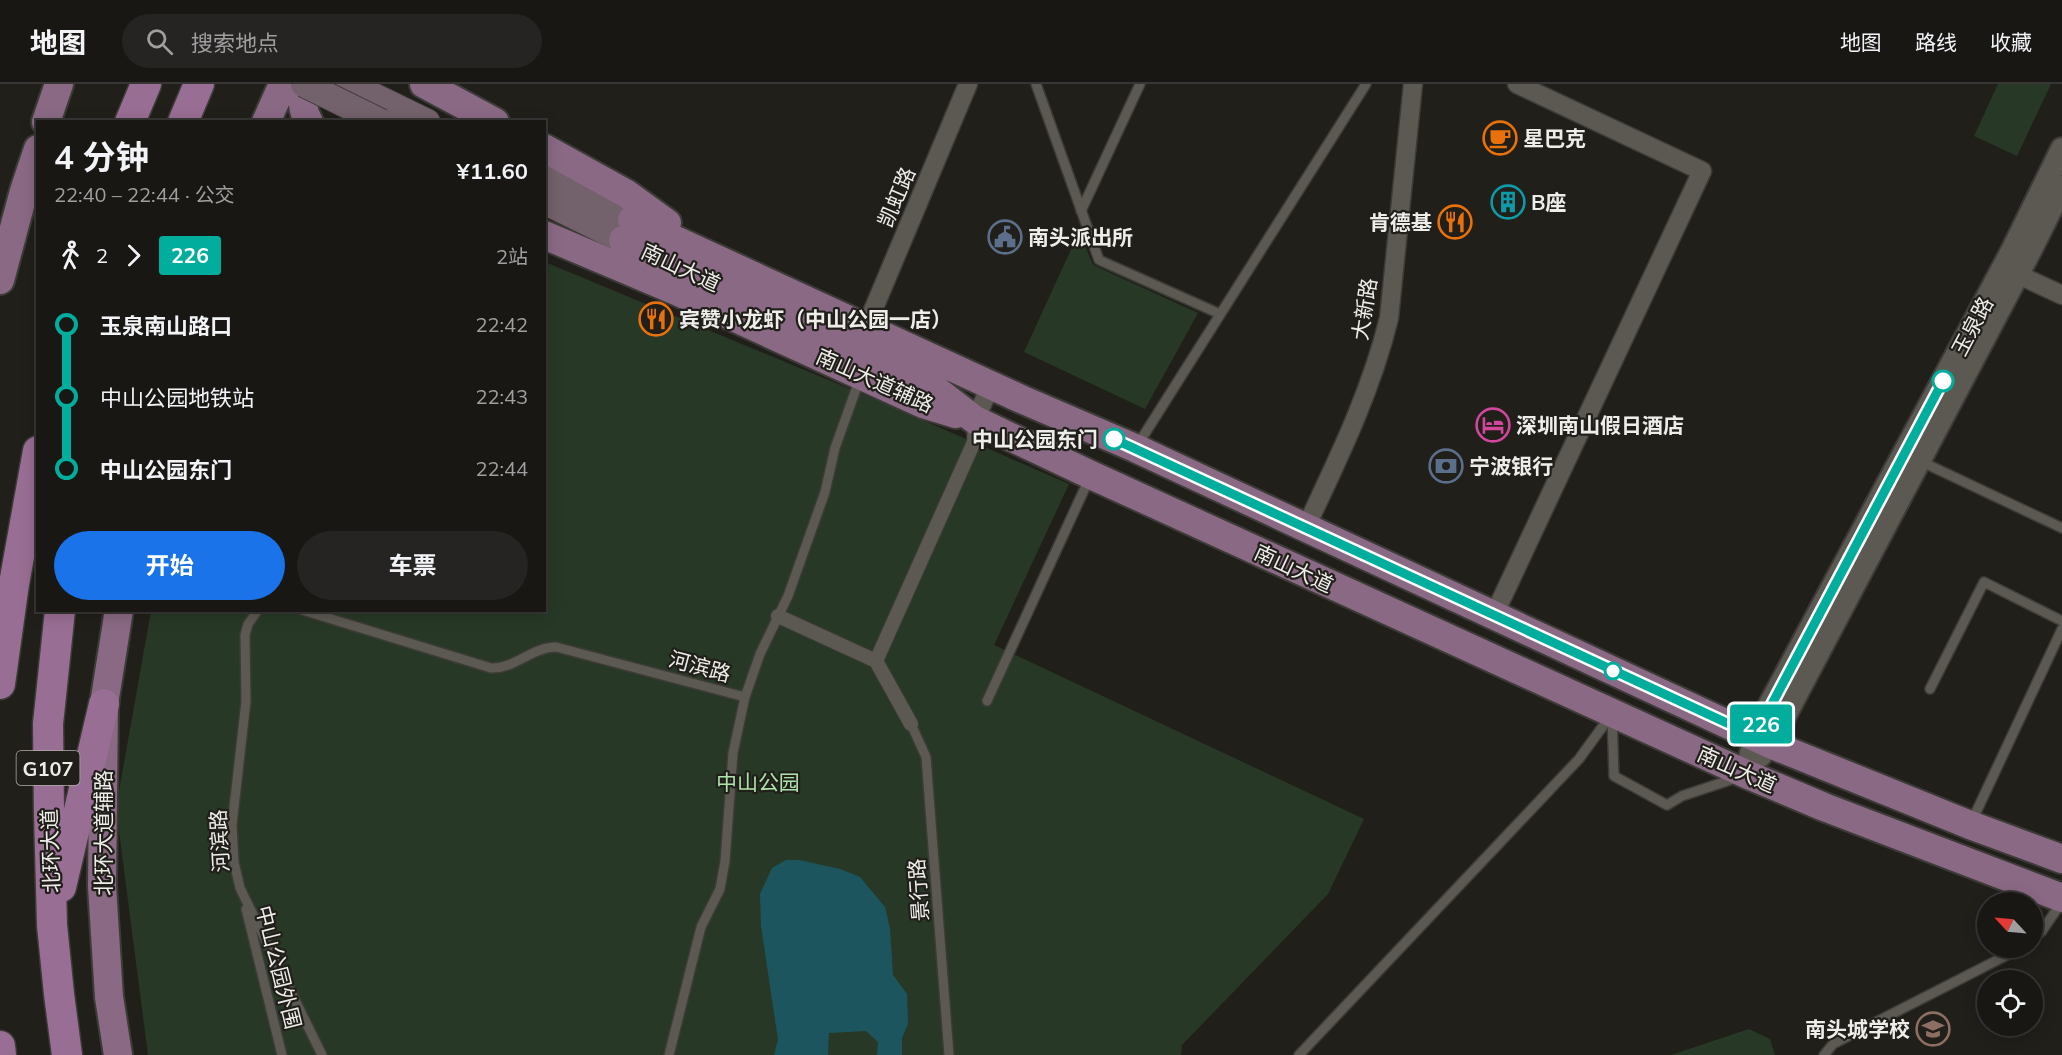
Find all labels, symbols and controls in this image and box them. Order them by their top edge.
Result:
search box [122,14,542,68]
text: 地图 [30,25,86,60]
icon: search [143,25,176,58]
text: 搜索地点 [191,29,279,57]
text: 地图 [1840,29,1882,55]
text: 路线 [1915,29,1957,55]
text: 收藏 [1990,29,2032,55]
cafe icon: 星巴克 [1482,120,1518,156]
place label: 星巴克 [1523,125,1586,151]
text: 4 分钟 [54,136,149,177]
text: ¥11.60 [457,157,528,185]
street label: 凯虹路 [872,163,920,231]
text: 22:40 – 22:44 · 公交 [54,182,235,207]
building icon: B座 [1490,184,1526,220]
place label: B座 [1531,189,1567,215]
restaurant icon: 肯德基 [1437,204,1473,240]
place label: 肯德基 [1369,209,1432,235]
public building icon: 南头派出所 [987,219,1023,255]
place label: 南头派出所 [1028,224,1133,250]
street label: 南山大道 [637,237,725,297]
icon: walk [54,239,87,272]
icon: forward [117,239,150,272]
text: 226 [171,242,209,268]
text: 2 [96,243,108,268]
text: 2站 [496,244,528,269]
street label: 大新路 [1346,276,1382,342]
street label: 玉泉路 [1946,292,1998,360]
restaurant icon: 宾赞小龙虾（中山公园一店） [638,301,674,337]
place label: 宾赞小龙虾（中山公园一店） [679,306,952,332]
text: 玉泉南山路口 [100,312,232,340]
text: 22:42 [475,312,528,337]
street label: 南山大道辅路 [812,342,938,418]
unlabelled marker [1932,370,1954,392]
text: 中山公园地铁站 [100,384,254,412]
text: 22:43 [475,384,528,409]
hotel icon: 深圳南山假日酒店 [1475,407,1511,443]
place label: 深圳南山假日酒店 [1516,412,1684,438]
place label: 中山公园东门 [972,426,1098,452]
marker: 中山公园东门 [1103,428,1125,450]
bank icon: 宁波银行 [1428,448,1464,484]
place label: 宁波银行 [1469,453,1553,479]
text: 中山公园东门 [100,456,232,484]
text: 22:44 [475,456,528,481]
button: 开始 [54,531,285,600]
button: 车票 [297,531,528,600]
street label: 南山大道 [1250,538,1338,598]
street label: 河滨路 [666,645,734,687]
unlabelled marker [1604,662,1622,680]
line badge: 226 [1726,704,1796,744]
text: 226 [1742,711,1780,737]
street label: 南山大道 [1693,740,1781,798]
road number: G107 [16,751,80,785]
park label: 中山公园 [716,769,800,795]
street label: 北环大道辅路 [90,770,116,896]
street label: 北环大道 [36,809,64,893]
street label: 河滨路 [204,809,234,873]
street label: 景行路 [903,858,933,922]
north arrow [1977,892,2043,958]
map controls [1977,892,2043,1036]
street label: 中山公园外围 [251,903,307,1031]
button: locate [1977,970,2043,1036]
school or university icon: 南头城学校 [1915,1011,1951,1047]
place label: 南头城学校 [1805,1016,1910,1042]

